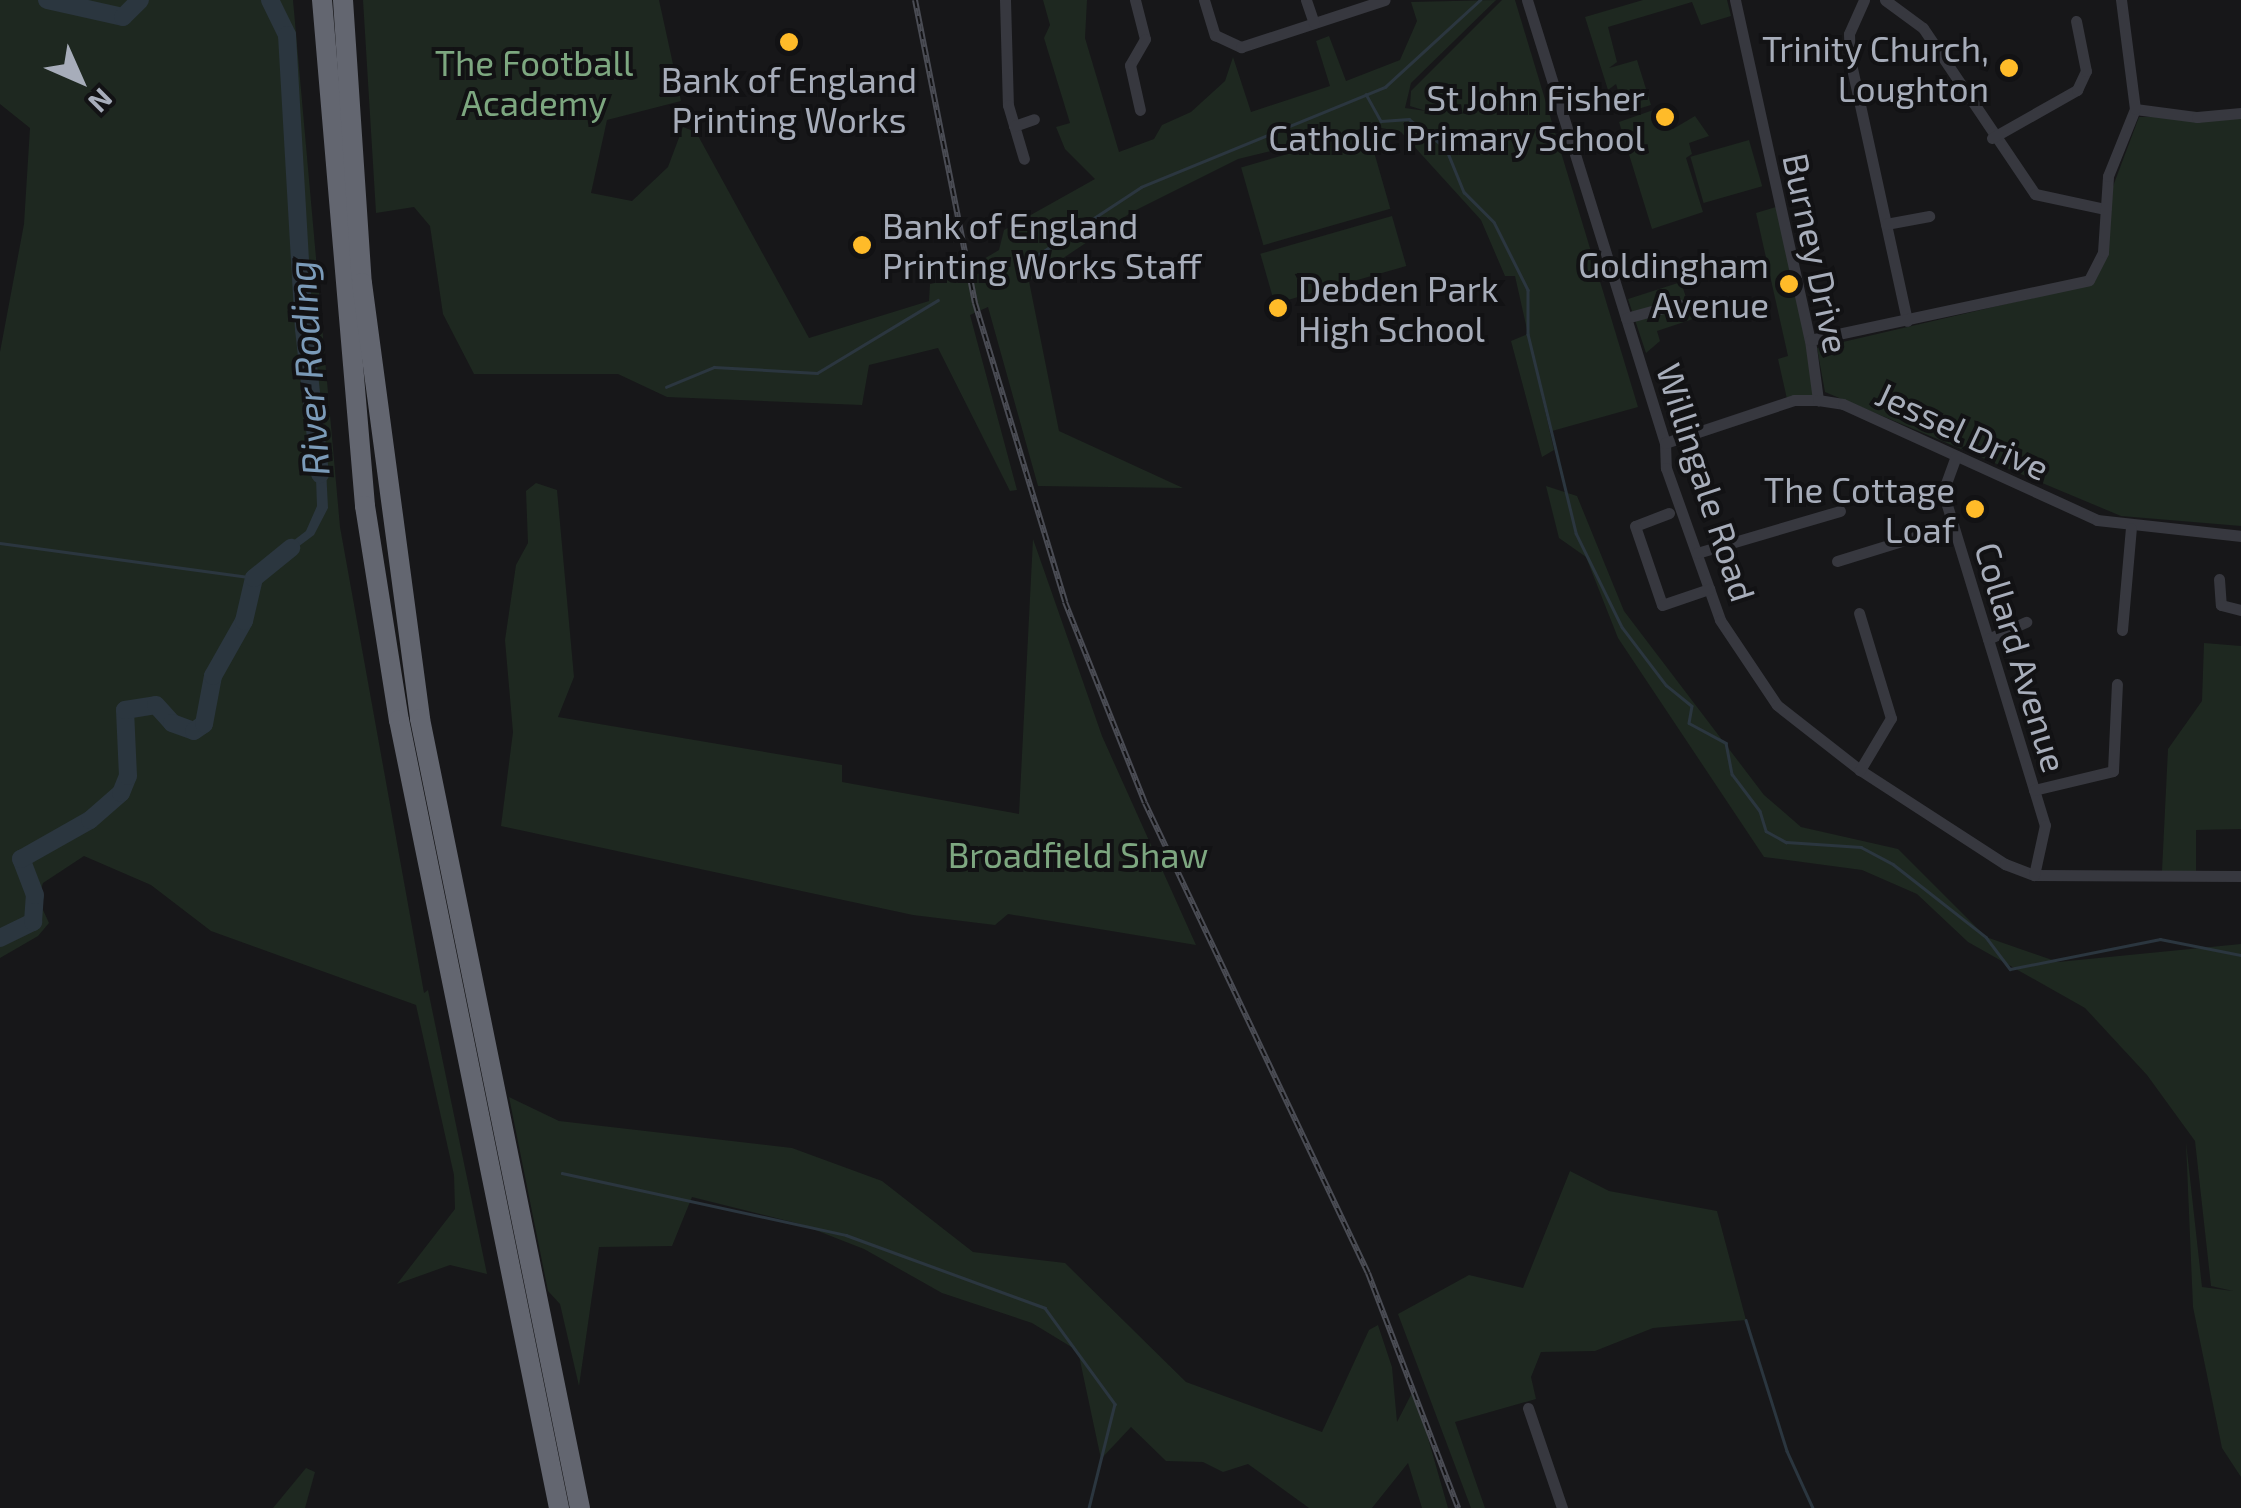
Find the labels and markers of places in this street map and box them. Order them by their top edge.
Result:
place label: Trinity Church, Loughton [1761,27,1989,109]
marker: Bank of England Printing Works [778,31,800,53]
marker: Trinity Church, Loughton [1998,57,2020,79]
place label: Bank of England Printing Works [660,58,918,140]
place label: St John Fisher Catholic Primary School [1267,76,1645,158]
marker: St John Fisher Catholic Primary School [1654,106,1676,128]
place label: Bank of England Printing Works Staff [882,204,1202,286]
marker: Bank of England Printing Works Staff [851,234,873,256]
place label: Goldingham Avenue [1578,243,1769,325]
place label: Debden Park High School [1298,267,1499,349]
marker: Goldingham Avenue [1778,273,1800,295]
marker: Debden Park High School [1267,297,1289,319]
place label: The Cottage Loaf [1764,468,1955,550]
marker: The Cottage Loaf [1964,498,1986,520]

